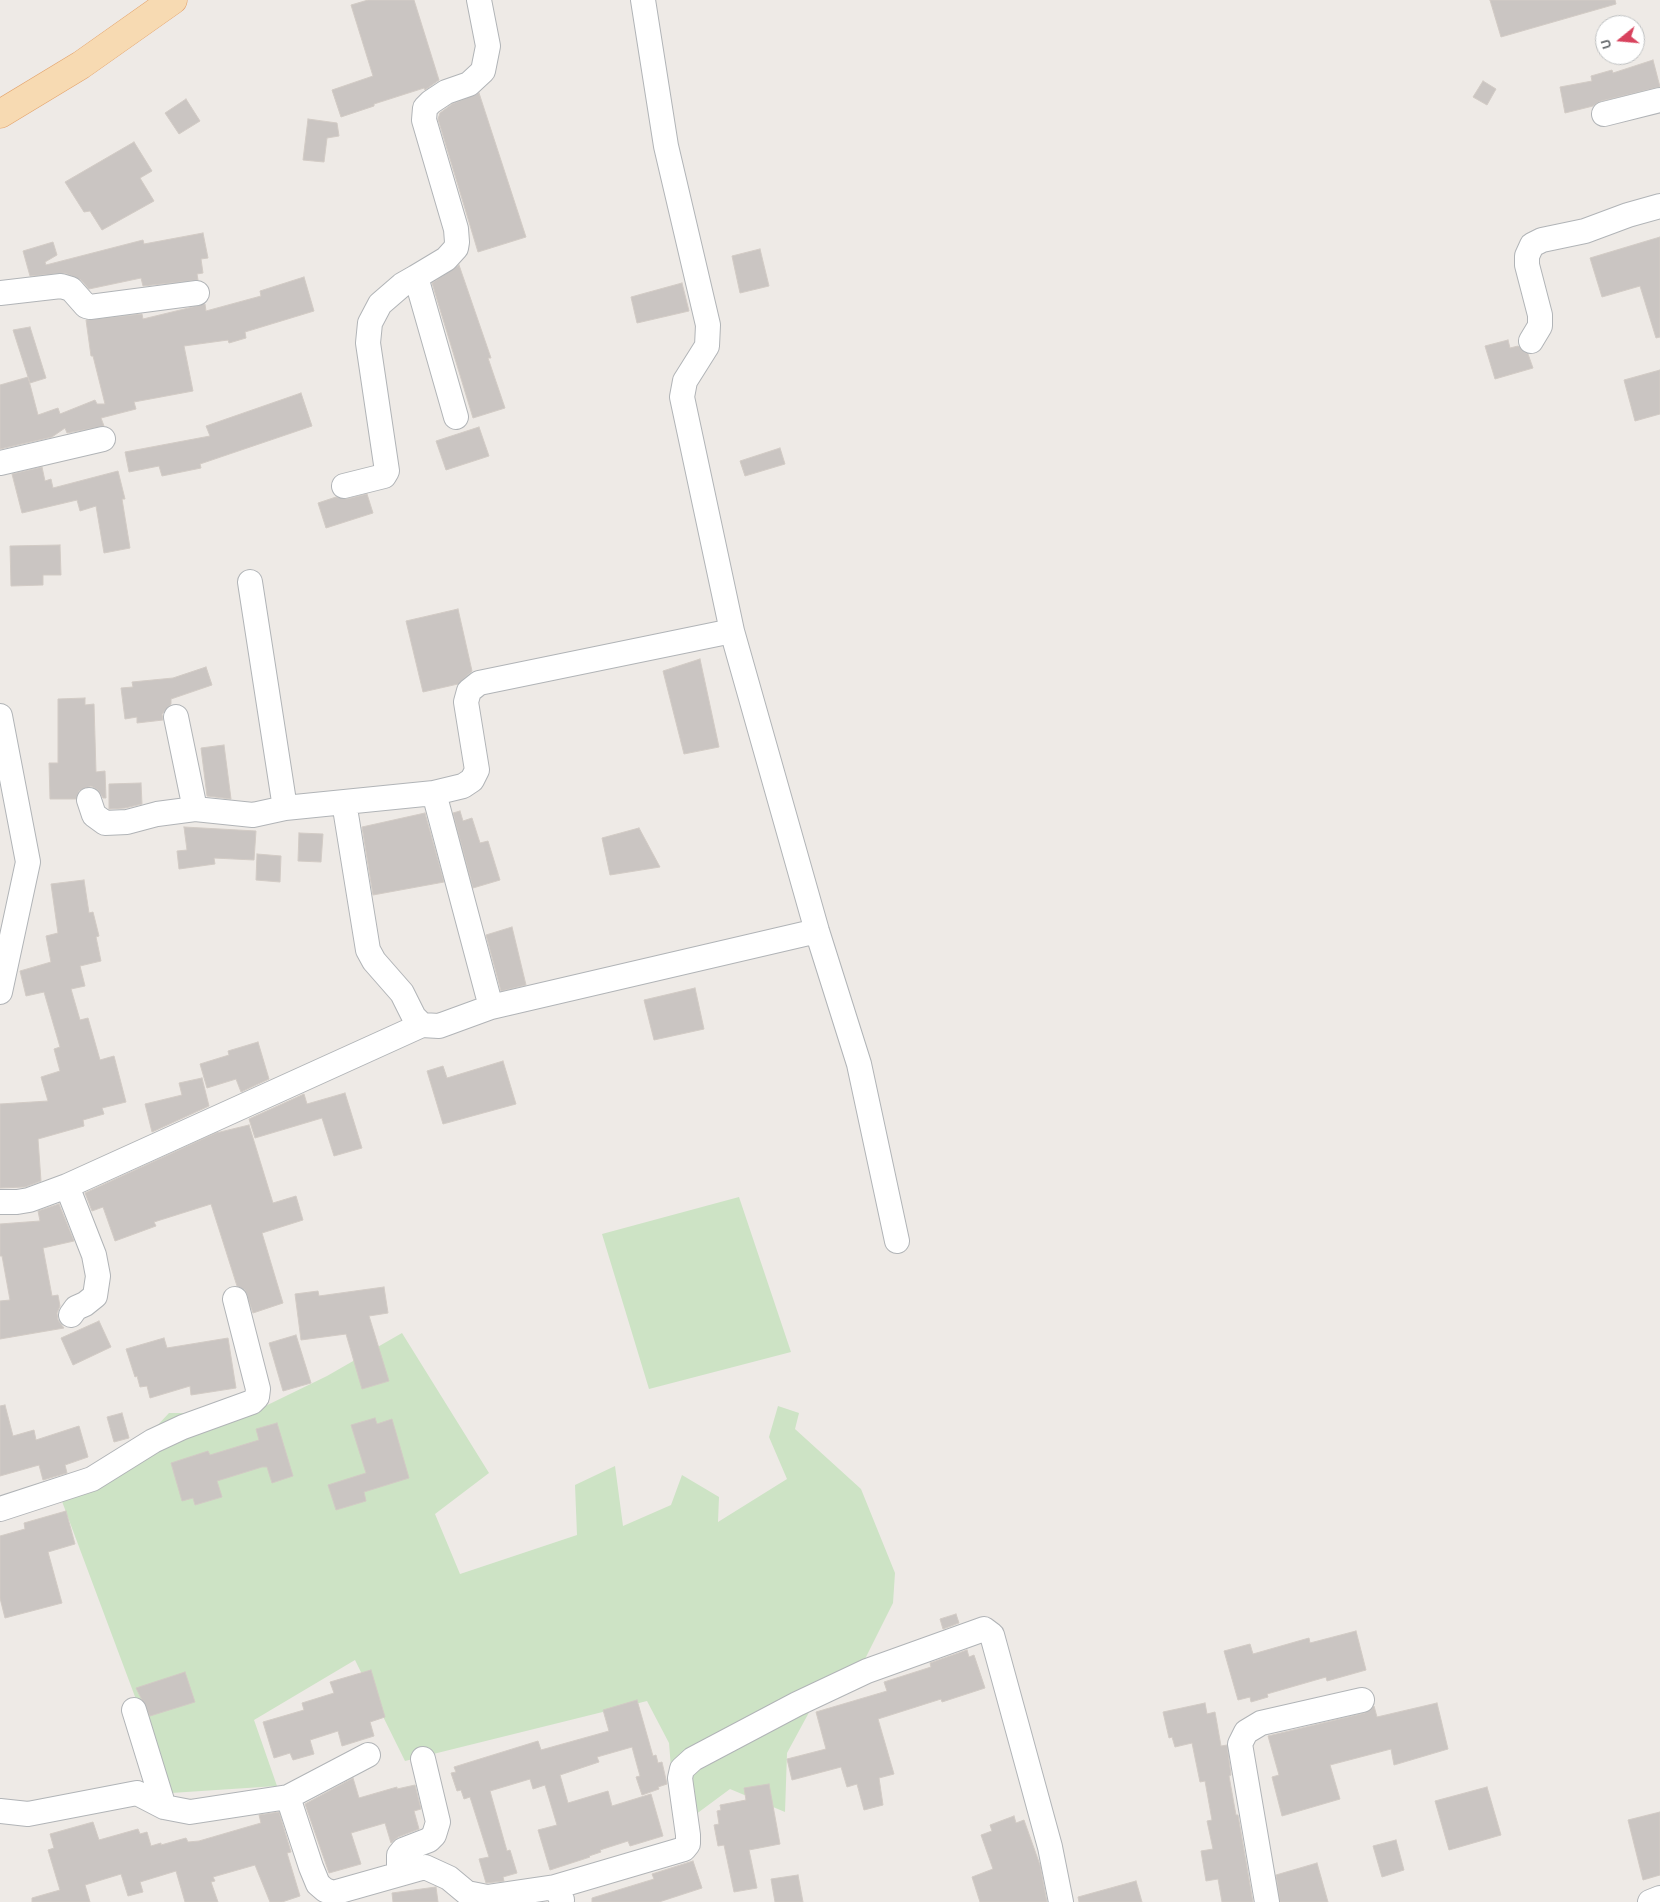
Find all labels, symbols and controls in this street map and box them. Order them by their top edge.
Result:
north arrow [1595,15,1645,65]
text: U [1597,37,1616,51]

